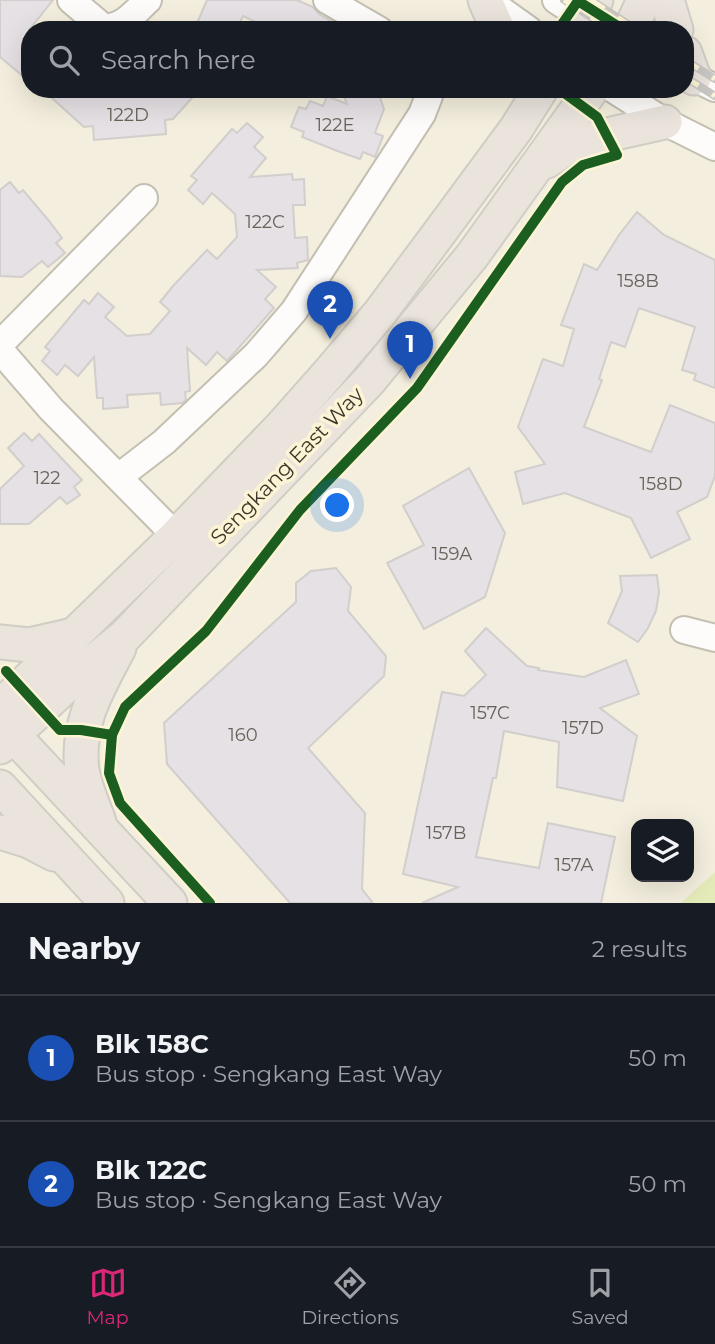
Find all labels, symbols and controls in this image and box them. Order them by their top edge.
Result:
search box [21,21,694,98]
icon: search [45,41,83,79]
text: Search here [101,44,256,76]
house number: 122D [107,104,149,126]
house number: 122E [316,114,355,136]
house number: 122C [245,211,285,233]
house number: 158B [617,270,659,292]
pin: 2 [307,281,353,339]
pin: 1 [387,321,433,379]
street label: Sengkang East Way [205,381,369,550]
house number: 122 [34,467,60,489]
house number: 158D [639,473,683,495]
your location [320,488,354,522]
house number: 159A [432,543,472,565]
house number: 157C [470,702,510,724]
house number: 157D [562,717,604,739]
house number: 160 [228,724,258,746]
map controls [631,819,694,882]
button: layers [631,819,694,882]
house number: 157B [426,822,466,844]
house number: 157A [555,854,593,876]
text: Nearby [28,930,140,967]
text: 2 results [592,935,687,963]
text: Blk 158C [95,1028,209,1060]
text: 1 [46,1044,56,1072]
text: 50 m [628,1044,687,1072]
text: Bus stop · Sengkang East Way [95,1060,442,1088]
text: Blk 122C [95,1154,207,1186]
text: 2 [44,1170,58,1198]
text: 50 m [628,1170,687,1198]
text: Bus stop · Sengkang East Way [95,1186,442,1214]
tab: Map [86,1264,129,1329]
tab: Directions [301,1264,399,1329]
tab: Saved [572,1264,629,1329]

